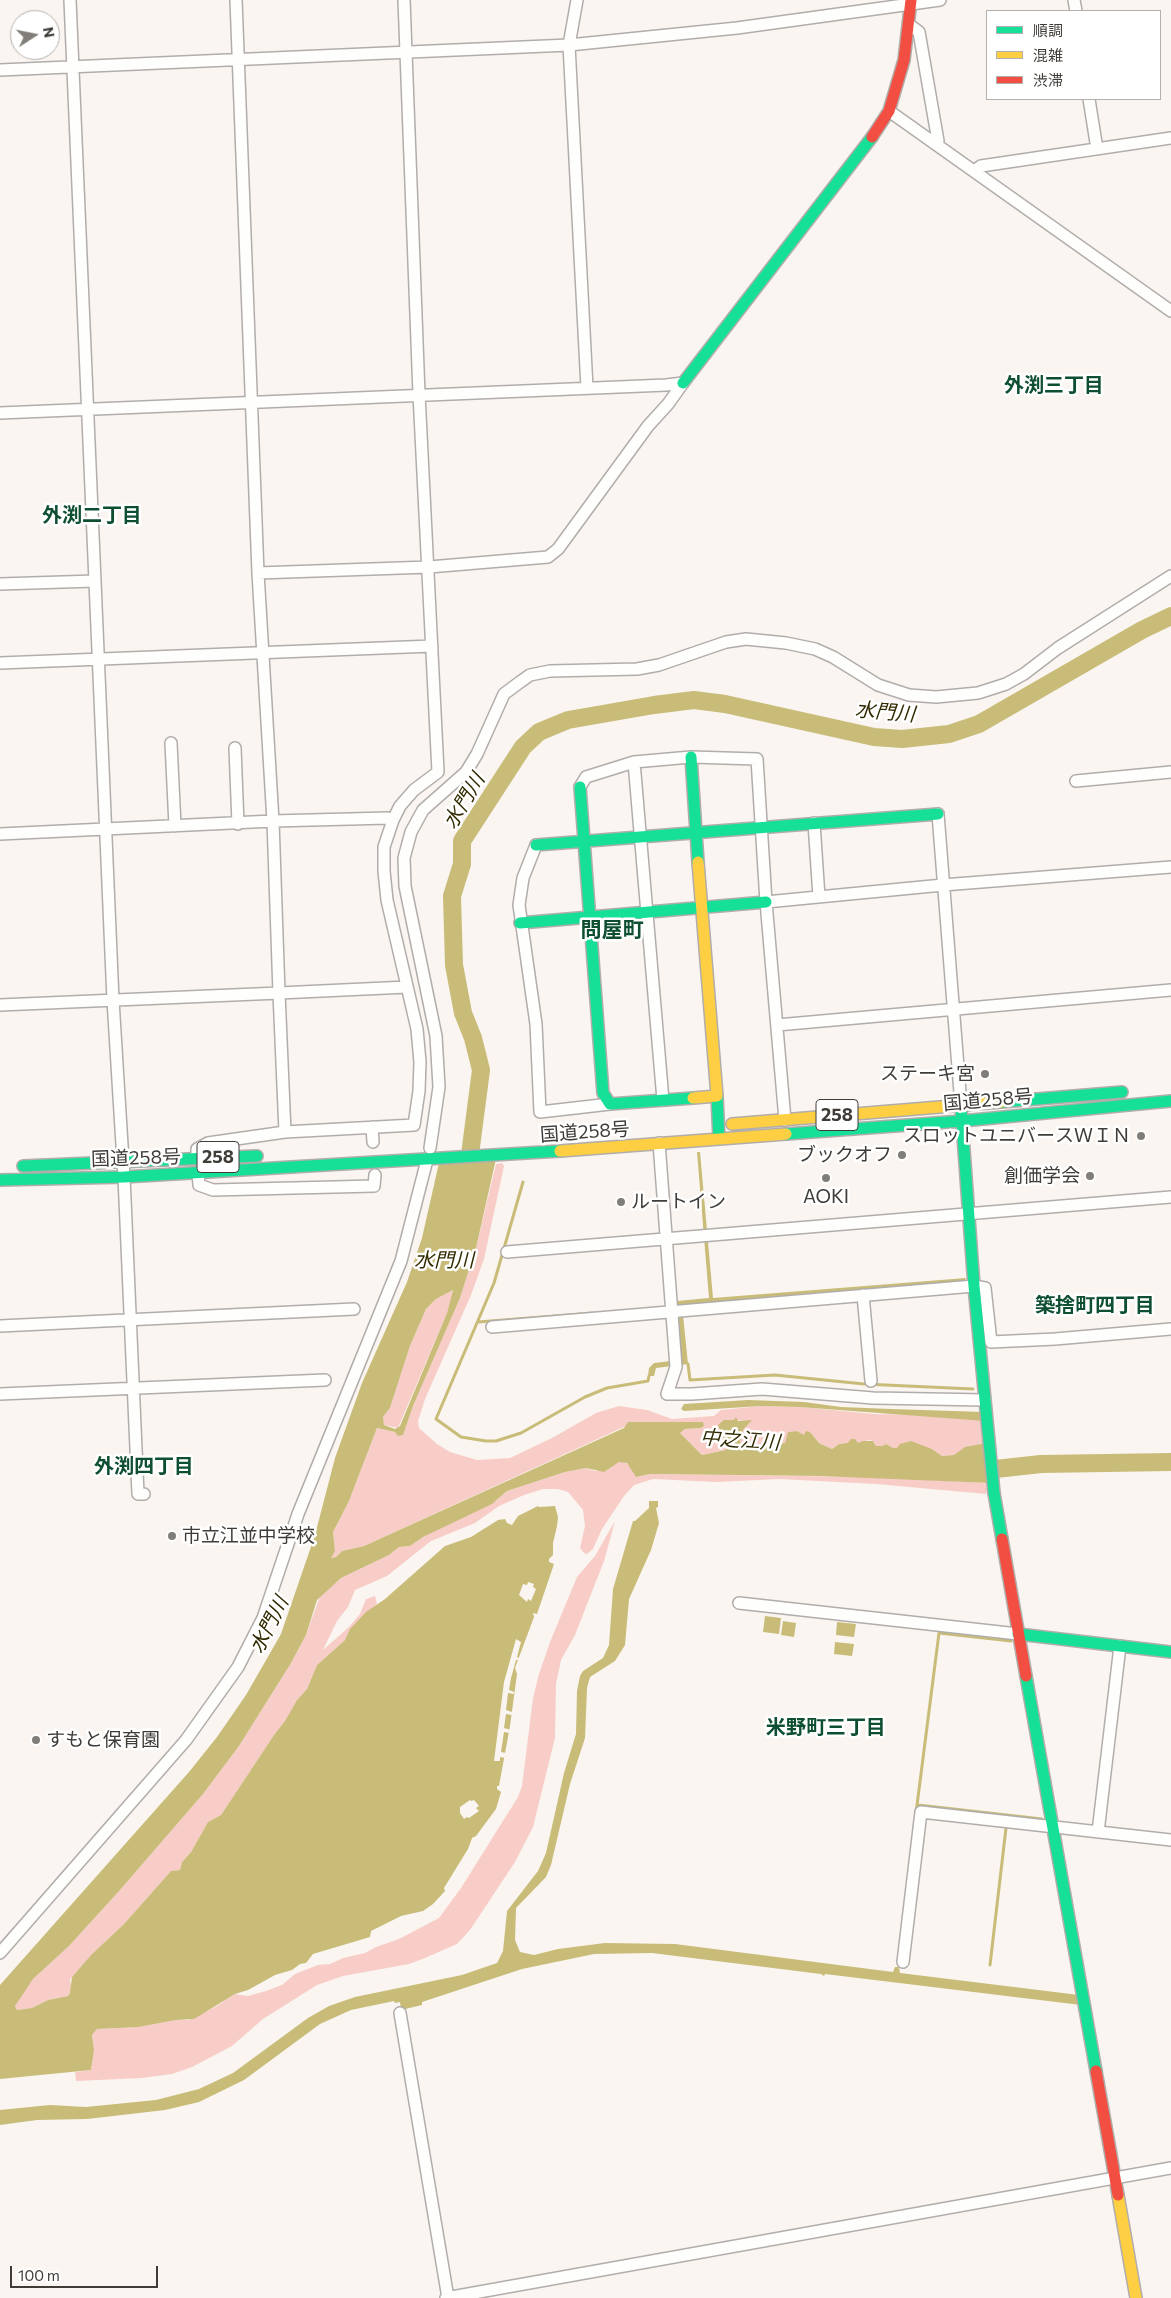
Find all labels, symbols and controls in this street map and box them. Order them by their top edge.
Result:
north arrow [10,10,60,60]
legend [986,10,1161,100]
text: 順調 [1033,21,1063,39]
text: N [40,25,59,39]
text: 混雑 [1033,46,1063,64]
text: 渋滞 [1033,71,1063,89]
district label: 外渕三丁目 [1004,373,1104,397]
district label: 外渕二丁目 [42,503,142,527]
water label: 水門川 [854,697,916,727]
water label: 水門川 [438,769,490,833]
district label: 問屋町 [581,917,643,943]
place label: ステーキ宮 [880,1063,975,1085]
marker: ステーキ宮 [979,1068,991,1080]
street label: 国道258号 [942,1085,1034,1115]
road number: 258 [816,1100,858,1130]
street label: 国道258号 [539,1117,631,1147]
place label: スロットユニバースＷＩＮ [903,1125,1131,1147]
marker: スロットユニバースＷＩＮ [1135,1130,1147,1142]
road number: 258 [197,1142,239,1172]
place label: ブックオフ [797,1144,892,1166]
street label: 国道258号 [91,1145,181,1171]
marker: ブックオフ [896,1149,908,1161]
place label: 創価学会 [1004,1165,1080,1187]
marker: 創価学会 [1084,1170,1096,1182]
marker: AOKI [820,1172,832,1184]
place label: AOKI [803,1186,849,1208]
place label: ルートイン [631,1191,726,1213]
marker: ルートイン [615,1196,627,1208]
water label: 水門川 [414,1248,474,1272]
district label: 築捨町四丁目 [1035,1293,1155,1317]
water label: 中之江川 [699,1425,781,1455]
district label: 外渕四丁目 [94,1454,194,1478]
place label: 市立江並中学校 [182,1525,315,1547]
marker: 市立江並中学校 [166,1530,178,1542]
water label: 水門川 [245,1593,293,1657]
district label: 米野町三丁目 [766,1715,886,1739]
place label: すもと保育園 [46,1729,160,1751]
marker: すもと保育園 [30,1734,42,1746]
scale bar [12,2256,160,2288]
text: 100 m [18,2266,60,2284]

